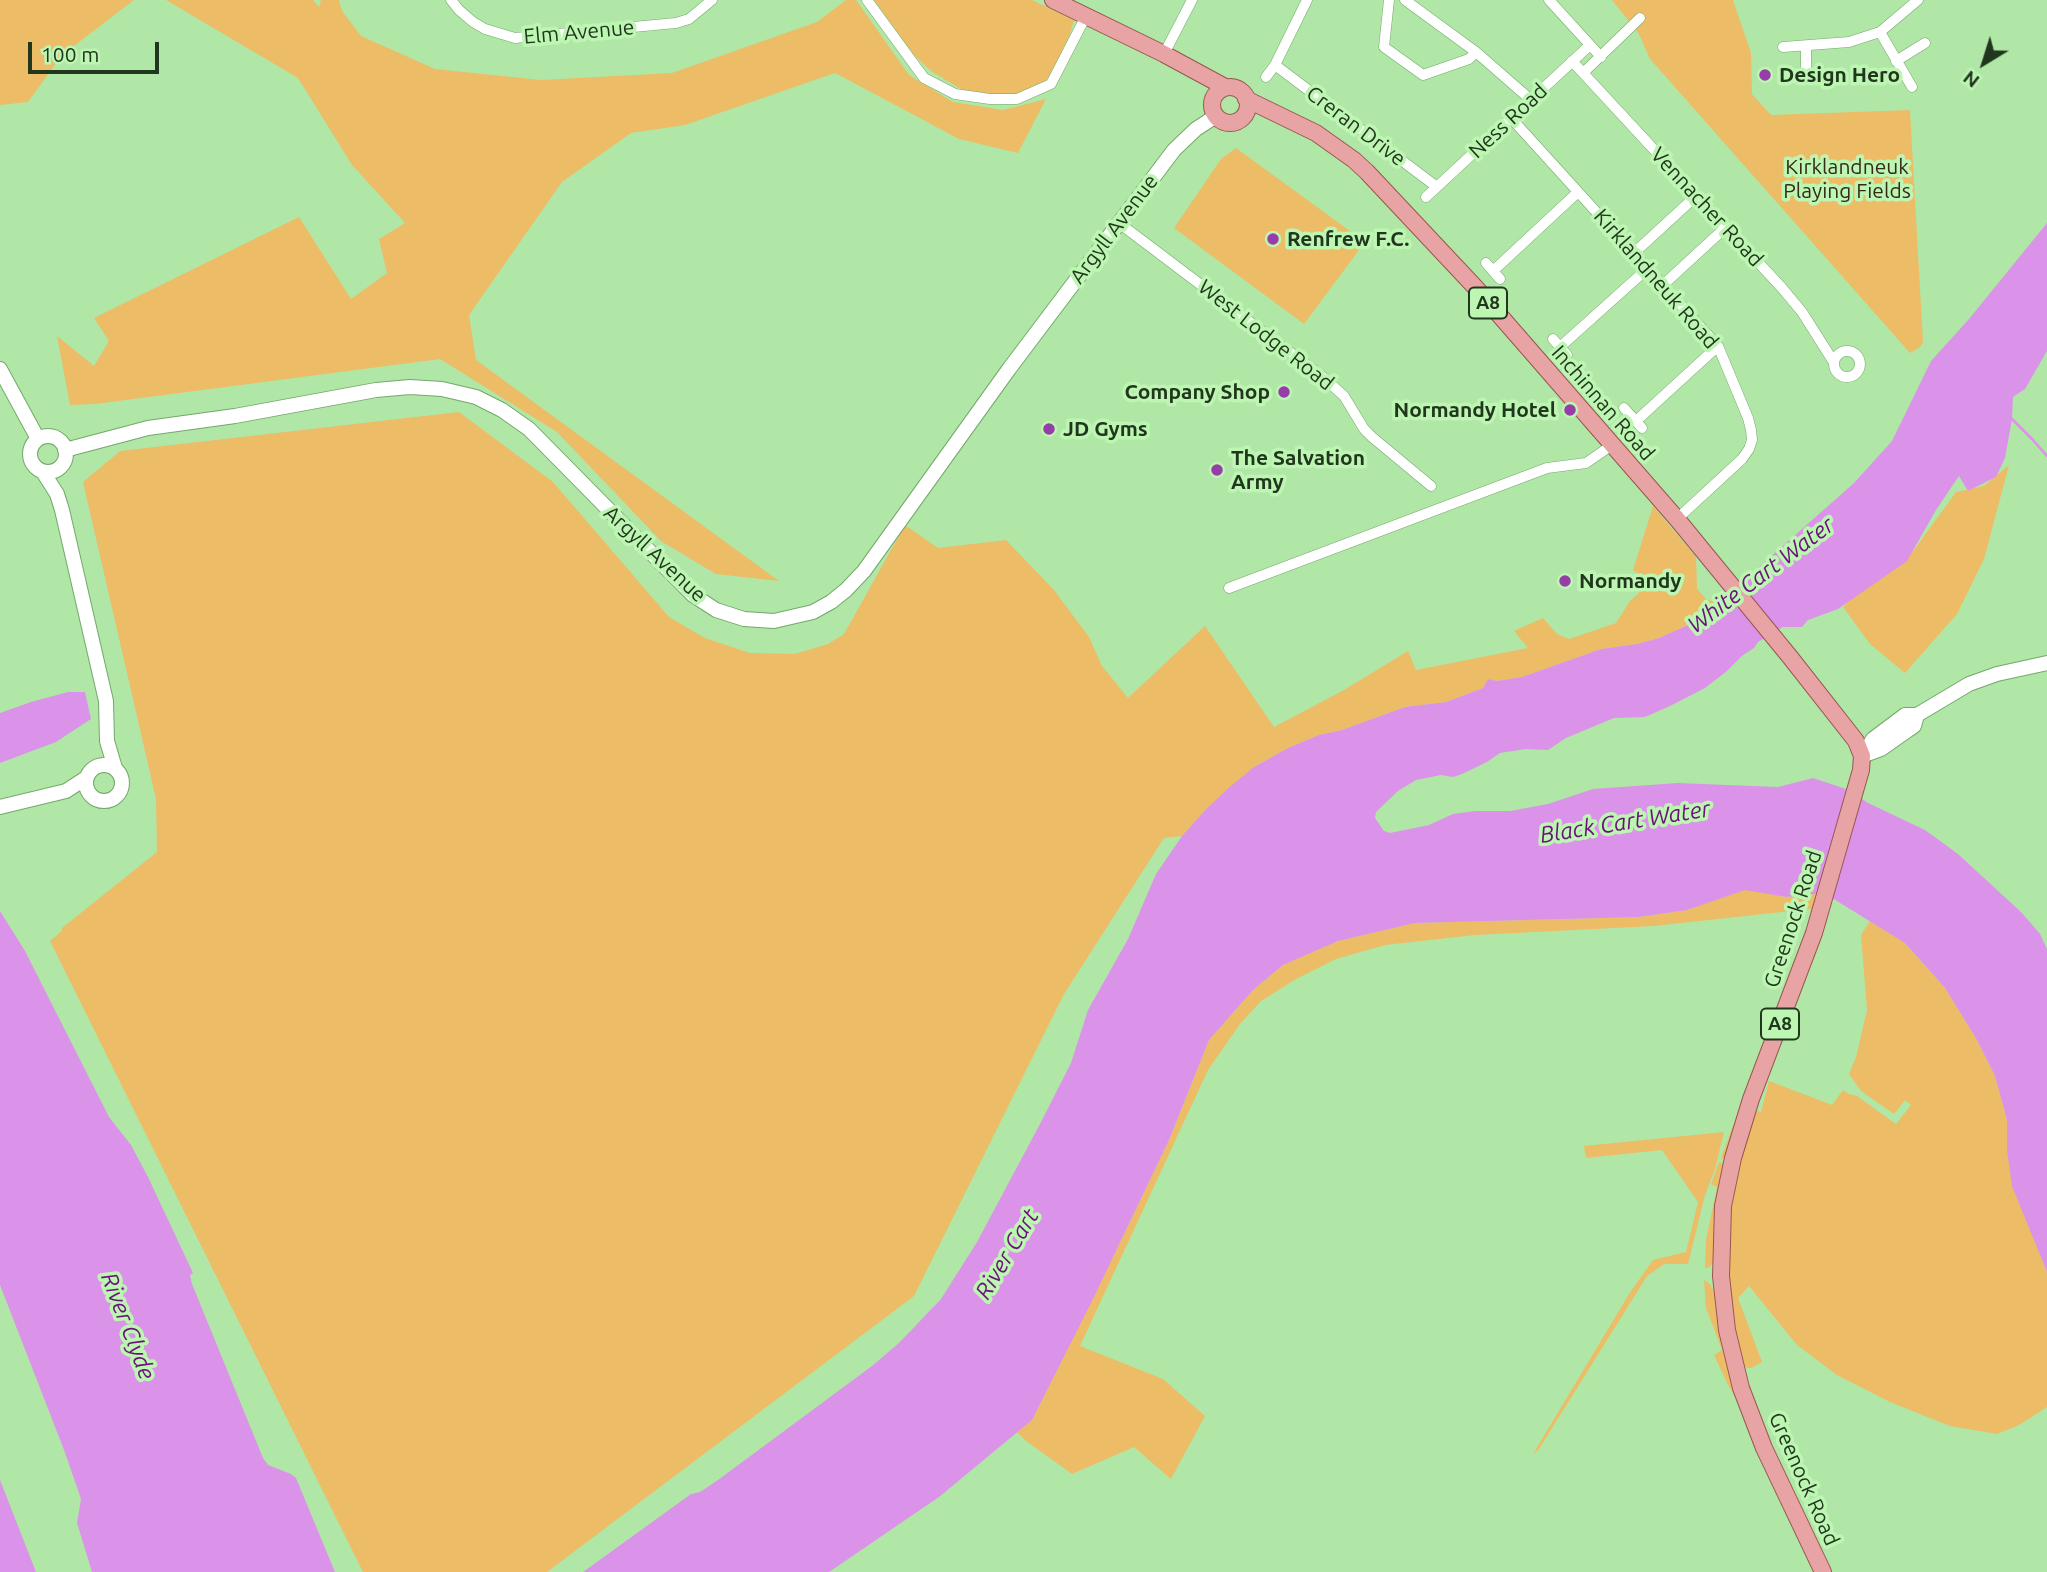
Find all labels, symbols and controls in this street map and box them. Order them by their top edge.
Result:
street label: Elm Avenue [523,15,635,49]
scale bar [32,28,163,72]
north arrow [1949,28,2019,98]
text: 100 m [41,42,99,66]
place label: Design Hero [1779,62,1900,88]
marker: Design Hero [1757,67,1773,83]
text: N [1959,67,1983,93]
street label: Ness Road [1464,78,1552,164]
street label: Creran Drive [1301,81,1411,171]
street label: Vennacher Road [1645,142,1769,272]
park label: Kirklandneuk Playing Fields [1783,154,1911,204]
street label: Argyll Avenue [1065,169,1163,289]
street label: Kirklandneuk Road [1588,204,1724,354]
place label: Renfrew F.C. [1287,226,1409,252]
marker: Renfrew F.C. [1265,231,1281,247]
street label: West Lodge Road [1193,274,1339,396]
road number: A8 [1469,288,1507,318]
street label: Inchinnan Road [1546,340,1660,466]
place label: Company Shop [1124,379,1270,405]
marker: Company Shop [1276,384,1292,400]
place label: Normandy Hotel [1394,397,1556,423]
marker: Normandy Hotel [1562,402,1578,418]
place label: JD Gyms [1063,416,1148,442]
marker: JD Gyms [1041,421,1057,437]
place label: The Salvation Army [1231,445,1365,495]
marker: The Salvation Army [1209,462,1225,478]
street label: Argyll Avenue [599,500,711,608]
water label: White Cart Water [1682,511,1840,639]
place label: Normandy [1579,568,1681,594]
marker: Normandy [1557,573,1573,589]
water label: Black Cart Water [1538,795,1712,849]
street label: Greenock Road [1759,847,1827,991]
road number: A8 [1761,1008,1799,1040]
water label: River Cart [969,1204,1045,1304]
water label: River Clyde [95,1269,161,1383]
street label: Greenock Road [1763,1409,1845,1549]

